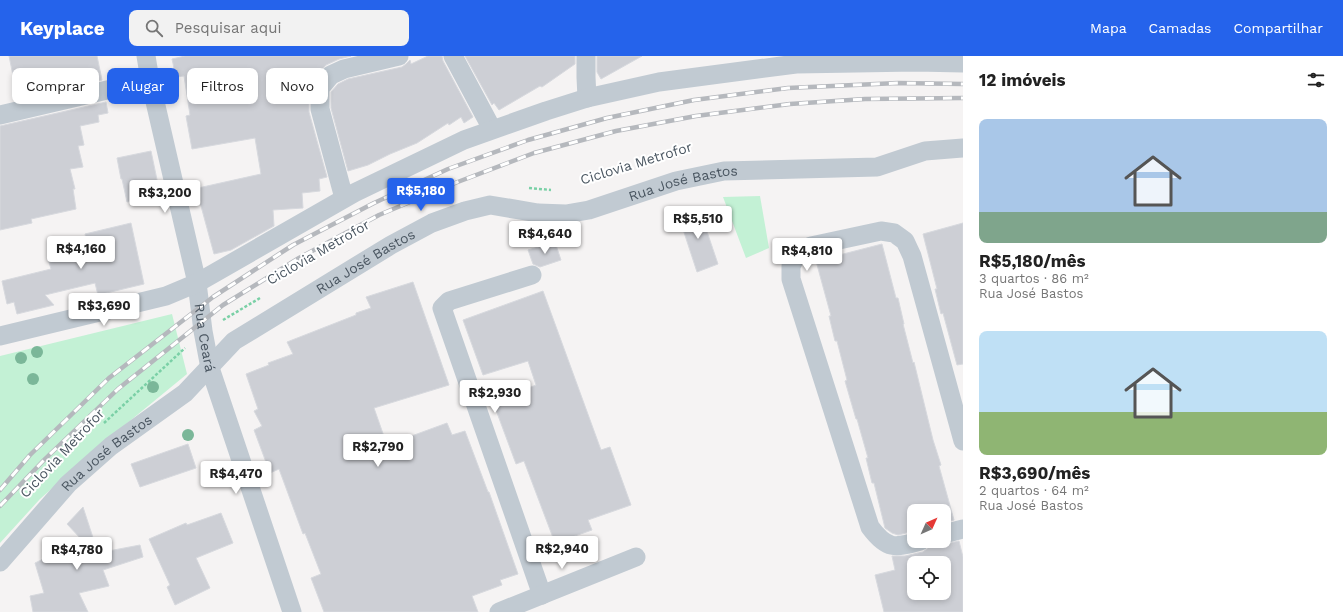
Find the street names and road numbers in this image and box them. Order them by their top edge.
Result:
street label: Ciclovia Metrofor [578,138,694,188]
street label: Rua José Bastos [626,163,738,204]
street label: Ciclovia Metrofor [264,216,372,288]
street label: Rua José Bastos [313,226,418,297]
street label: Rua Ceará [192,303,219,373]
street label: Ciclovia Metrofor [17,405,108,501]
street label: Rua José Bastos [58,411,155,494]

